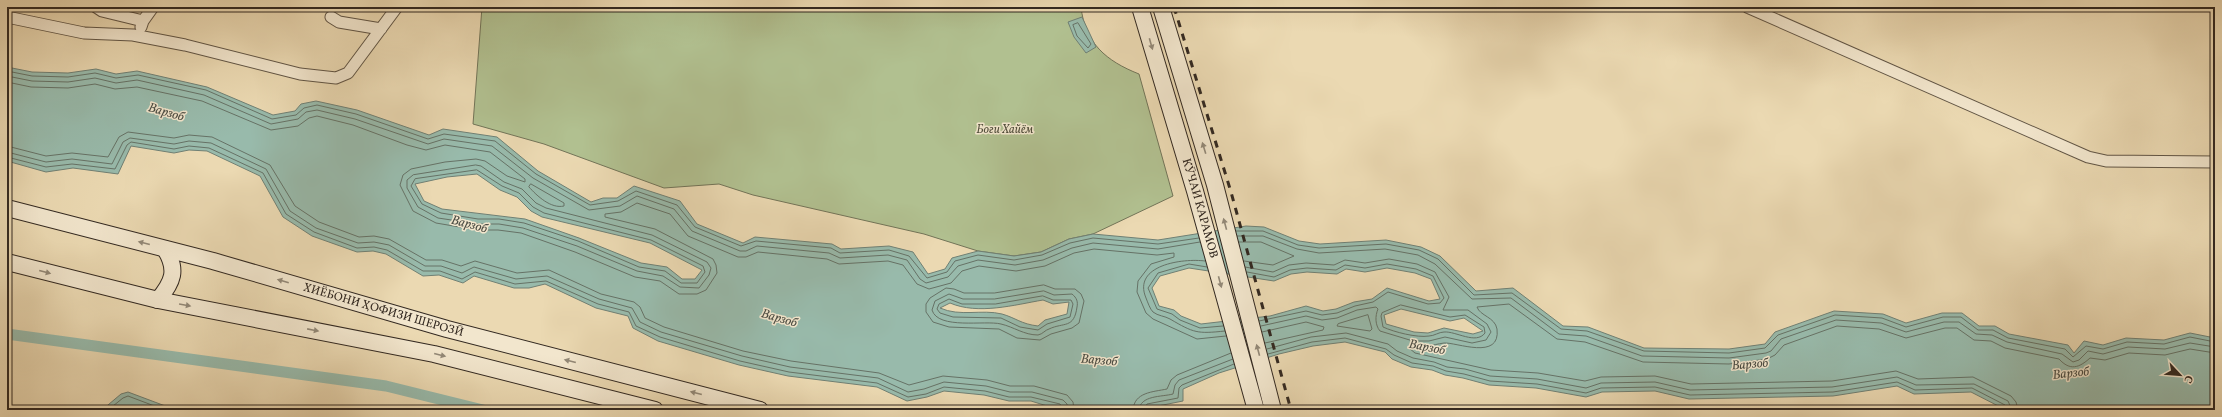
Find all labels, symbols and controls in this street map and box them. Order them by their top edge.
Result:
one-way arrow [1148,39,1154,51]
water label: Варзоб [146,99,187,127]
park label: Боғи Хайём [977,122,1033,138]
one-way arrow [1200,142,1206,154]
street label: КӮЧАИ КАРАМОВ [1178,157,1221,260]
water label: Варзоб [449,212,490,239]
one-way arrow [1222,218,1228,230]
one-way arrow [137,240,150,246]
one-way arrow [38,270,51,276]
one-way arrow [1217,277,1223,289]
one-way arrow [276,278,288,284]
street label: ХИЁБОНИ ҲОФИЗИ ШЕРОЗӢ [301,280,465,341]
one-way arrow [179,302,191,308]
water label: Варзоб [759,305,800,333]
one-way arrow [306,327,319,333]
water label: Варзоб [1407,336,1448,361]
one-way arrow [1255,344,1261,356]
water label: Варзоб [1080,350,1119,372]
one-way arrow [434,353,446,359]
water label: Варзоб [1731,354,1770,376]
north arrow [2160,355,2200,395]
one-way arrow [563,358,575,364]
water label: Варзоб [2052,363,2091,385]
text: С [2179,372,2196,385]
one-way arrow [689,390,702,396]

